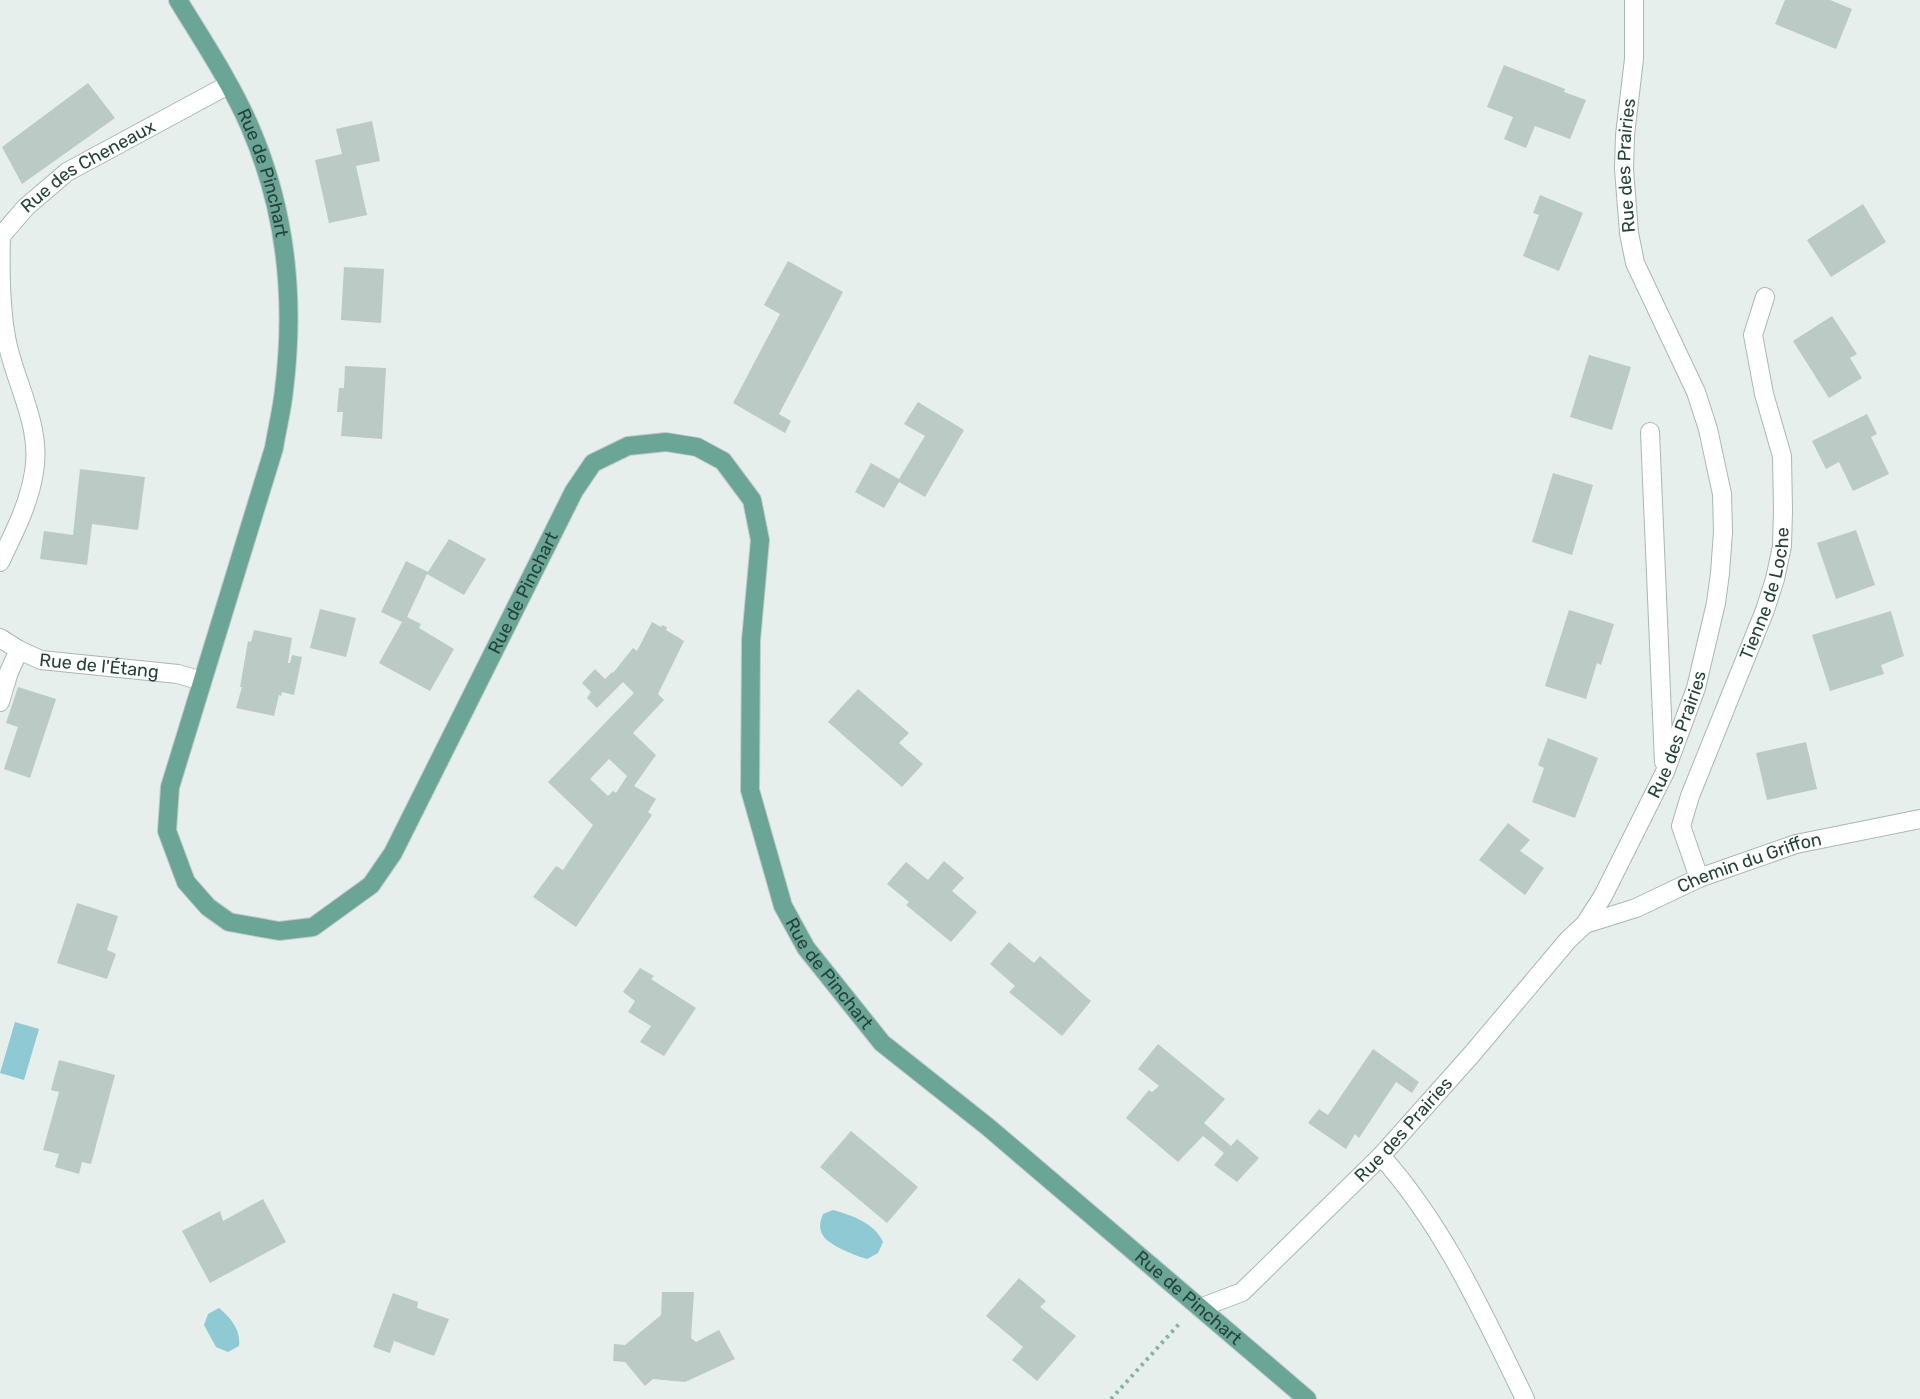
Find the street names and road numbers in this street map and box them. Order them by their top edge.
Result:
street label: Rue des Prairies [1613,97,1640,234]
street label: Rue de Pinchart [232,105,293,239]
street label: Rue des Cheneaux [16,115,159,218]
street label: Tienne de Loche [1735,527,1794,663]
street label: Rue de Pinchart [483,528,563,658]
street label: Rue de l'Étang [38,649,160,683]
street label: Rue des Prairies [1643,669,1711,802]
street label: Chemin du Griffon [1673,828,1824,898]
street label: Rue de Pinchart [781,914,878,1034]
street label: Rue des Prairies [1350,1073,1457,1187]
street label: Rue de Pinchart [1130,1246,1246,1350]

